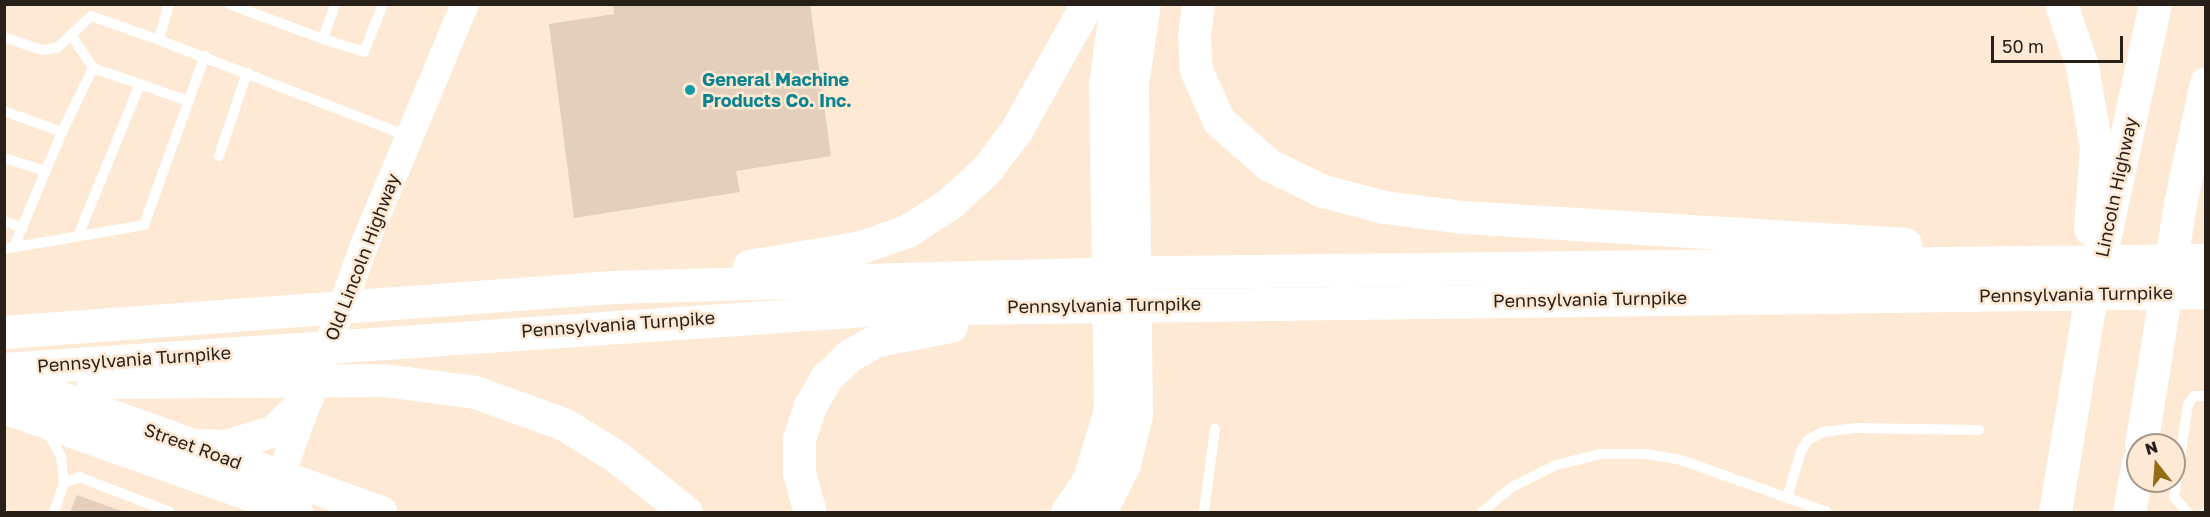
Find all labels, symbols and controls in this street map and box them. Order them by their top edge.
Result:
scale bar [1994,24,2126,62]
text: 50 m [2002,35,2044,57]
place label: General Machine Products Co. Inc. [702,69,852,112]
marker: General Machine Products Co. Inc. [683,83,697,97]
street label: Lincoln Highway [2091,115,2141,259]
street label: Old Lincoln Highway [320,170,404,344]
street label: Pennsylvania Turnpike [1979,282,2173,306]
street label: Pennsylvania Turnpike [1493,287,1687,311]
street label: Pennsylvania Turnpike [1007,293,1201,317]
street label: Pennsylvania Turnpike [520,306,716,342]
street label: Pennsylvania Turnpike [36,341,232,377]
street label: Street Road [141,418,245,474]
north arrow [2126,433,2186,493]
text: N [2143,436,2160,459]

